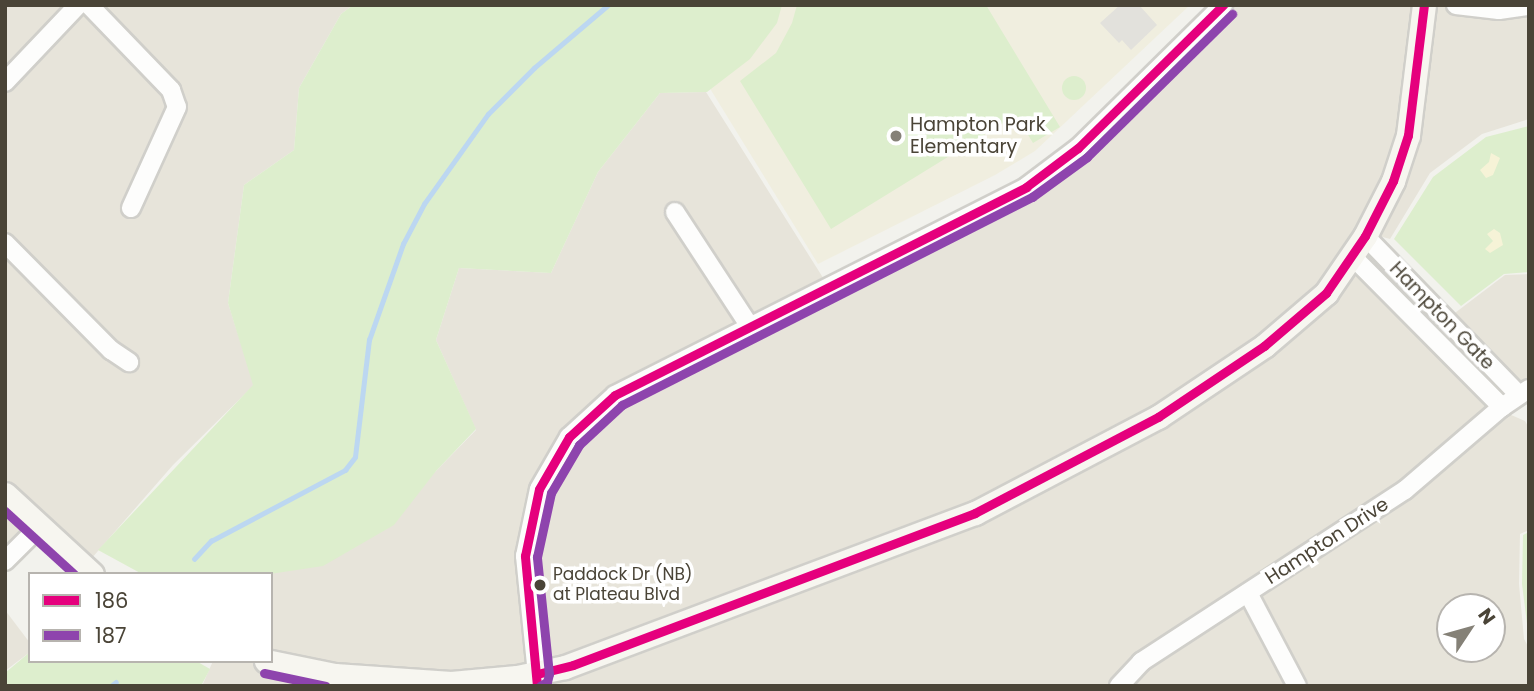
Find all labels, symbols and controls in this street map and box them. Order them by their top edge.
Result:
place label: Hampton Park Elementary [910,114,1045,158]
marker: Hampton Park Elementary [888,128,904,144]
street label: Hampton Gate [1385,257,1499,375]
street label: Hampton Drive [1261,493,1393,589]
place label: Paddock Dr (NB) at Plateau Blvd [553,565,693,605]
legend [28,572,273,663]
marker: Paddock Dr (NB) at Plateau Blvd [533,578,547,592]
text: 186 [95,586,128,615]
north arrow [1436,593,1506,663]
text: N [1472,603,1502,630]
text: 187 [95,621,126,650]

